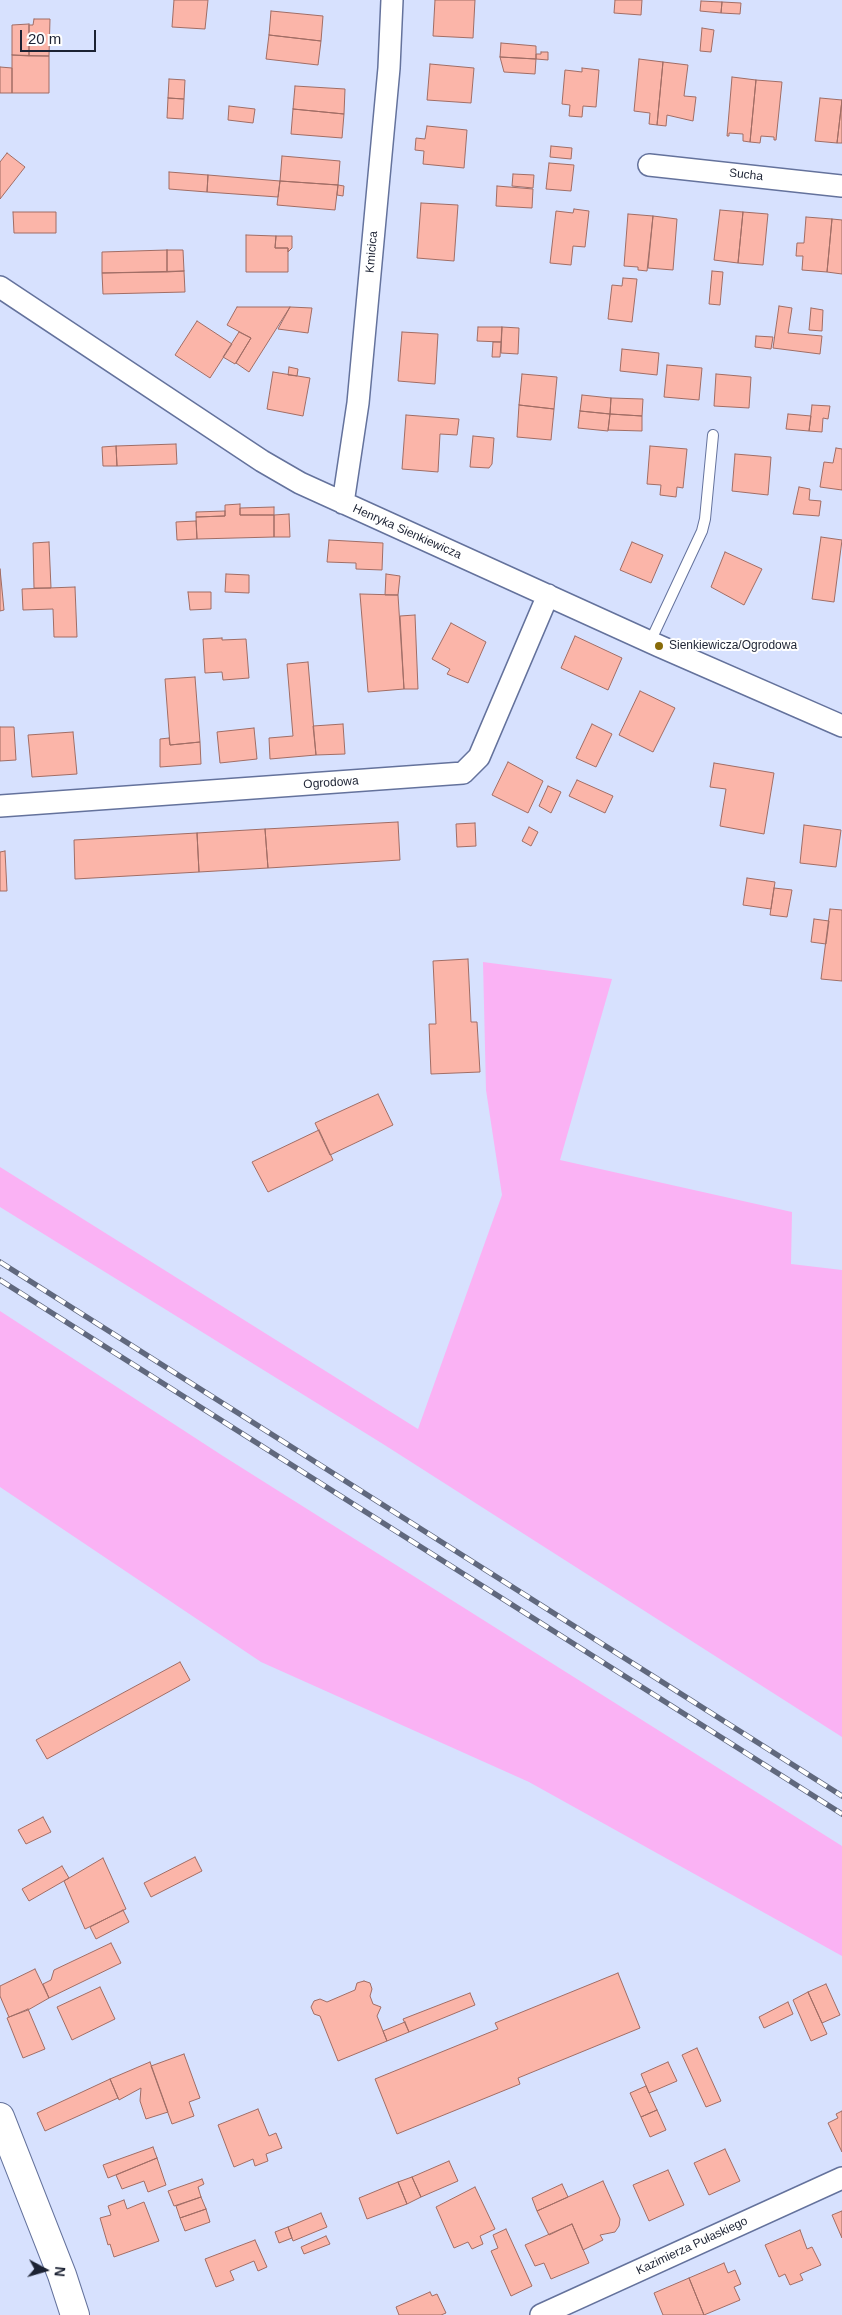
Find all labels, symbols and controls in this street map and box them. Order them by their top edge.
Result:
scale bar [22,20,99,52]
text: 20 m [28,30,61,47]
street label: Sucha [728,166,764,184]
street label: Kmicica [363,230,381,274]
street label: Henryka Sienkiewicza [350,502,464,562]
place label: Sienkiewicza/Ogrodowa [669,639,797,653]
marker: Sienkiewicza/Ogrodowa [653,640,665,652]
street label: Ogrodowa [303,774,359,792]
street label: Kazimierza Pułaskiego [634,2214,750,2278]
north arrow [20,2245,70,2295]
text: N [51,2266,68,2277]

